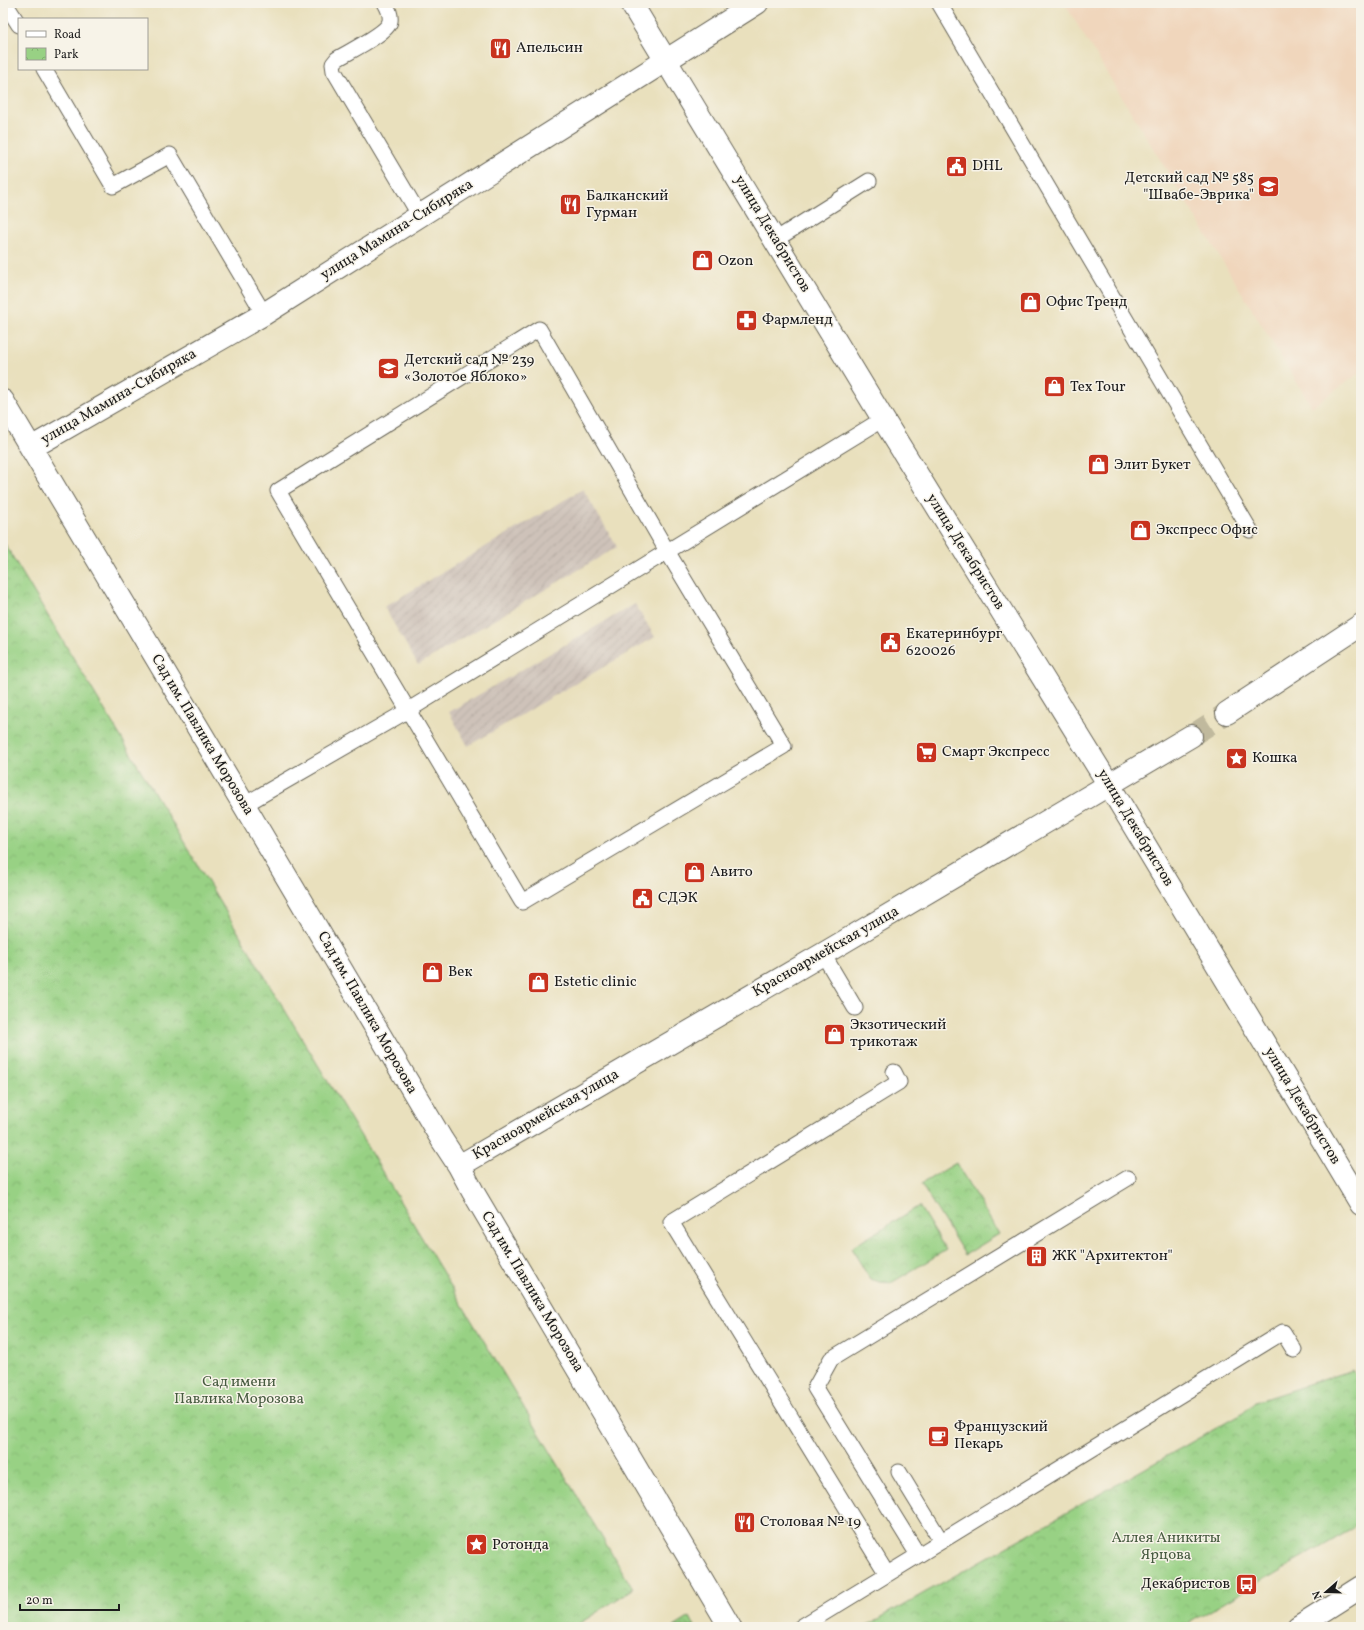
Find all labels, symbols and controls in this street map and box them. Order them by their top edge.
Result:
legend [18,18,148,70]
text: Road [54,27,81,43]
restaurant icon: Апельсин [487,35,513,61]
place label: Апельсин [516,38,583,59]
text: Park [54,47,79,63]
public building icon: DHL [944,153,970,179]
place label: DHL [972,156,1003,177]
place label: Детский сад № 585 "Швабе-Эврика" [1125,168,1254,206]
street label: улица Декабристов [729,171,815,297]
street label: улица Мамина-Сибиряка [317,174,477,286]
school or university icon: Детский сад № 585 "Швабе-Эврика" [1256,174,1282,200]
place label: Балканский Гурман [586,186,668,224]
restaurant icon: Балканский Гурман [557,192,583,218]
shop icon: Ozon [690,248,716,274]
place label: Ozon [718,251,753,272]
shop icon: Офис Тренд [1017,289,1043,315]
place label: Офис Тренд [1046,292,1128,313]
pharmacy icon: Фармленд [733,307,759,333]
place label: Фармленд [762,310,833,331]
street label: улица Мамина-Сибиряка [37,344,201,450]
place label: Детский сад № 239 «Золотое Яблоко» [404,350,535,388]
school or university icon: Детский сад № 239 «Золотое Яблоко» [376,356,402,382]
shop icon: Tex Tour [1041,374,1067,400]
place label: Tex Tour [1070,377,1126,398]
shop icon: Элит Букет [1086,452,1112,478]
place label: Элит Букет [1114,455,1191,476]
street label: улица Декабристов [921,490,1009,614]
shop icon: Экспресс Офис [1127,517,1153,543]
place label: Экспресс Офис [1156,520,1258,541]
place label: Екатеринбург 620026 [906,624,1003,662]
public building icon: Екатеринбург 620026 [878,630,904,656]
street label: Сад им. Павлика Морозова [145,651,259,819]
supermarket icon: Смарт Экспресс [914,739,940,765]
place label: Смарт Экспресс [942,742,1050,763]
place icon: Кошка [1223,745,1249,771]
place label: Кошка [1252,748,1297,769]
street label: улица Декабристов [1092,765,1178,891]
shop icon: Авито [682,859,708,885]
place label: Авито [710,862,753,883]
public building icon: СДЭК [630,885,656,911]
place label: СДЭК [658,888,698,909]
street label: Красноармейская улица [749,901,903,1003]
street label: Сад им. Павлика Морозова [312,928,422,1098]
shop icon: Век [420,959,446,985]
place label: Век [448,962,472,983]
shop icon: Estetic clinic [526,969,552,995]
place label: Estetic clinic [554,972,637,993]
place label: Экзотический трикотаж [850,1015,946,1053]
shop icon: Экзотический трикотаж [821,1021,847,1047]
street label: улица Декабристов [1259,1043,1345,1169]
street label: Красноармейская улица [469,1064,623,1166]
street label: Сад им. Павлика Морозова [475,1208,589,1376]
building icon: ЖК "Архитектон" [1024,1243,1050,1269]
place label: ЖК "Архитектон" [1052,1246,1173,1267]
park label: Сад имени Павлика Морозова [174,1372,304,1410]
place label: Французский Пекарь [954,1417,1048,1455]
cafe icon: Французский Пекарь [925,1423,951,1449]
restaurant icon: Столовая № 19 [732,1509,758,1535]
place label: Столовая № 19 [760,1512,861,1533]
park label: Аллея Аникиты Ярцова [1112,1528,1221,1566]
place icon: Ротонда [464,1532,490,1558]
place label: Ротонда [492,1535,549,1556]
bus stop icon: Декабристов [1233,1571,1259,1597]
north arrow [1306,1572,1346,1612]
place label: Декабристов [1141,1574,1230,1595]
scale bar [20,1586,119,1612]
text: N [1310,1589,1326,1601]
text: 20 m [26,1593,53,1609]

